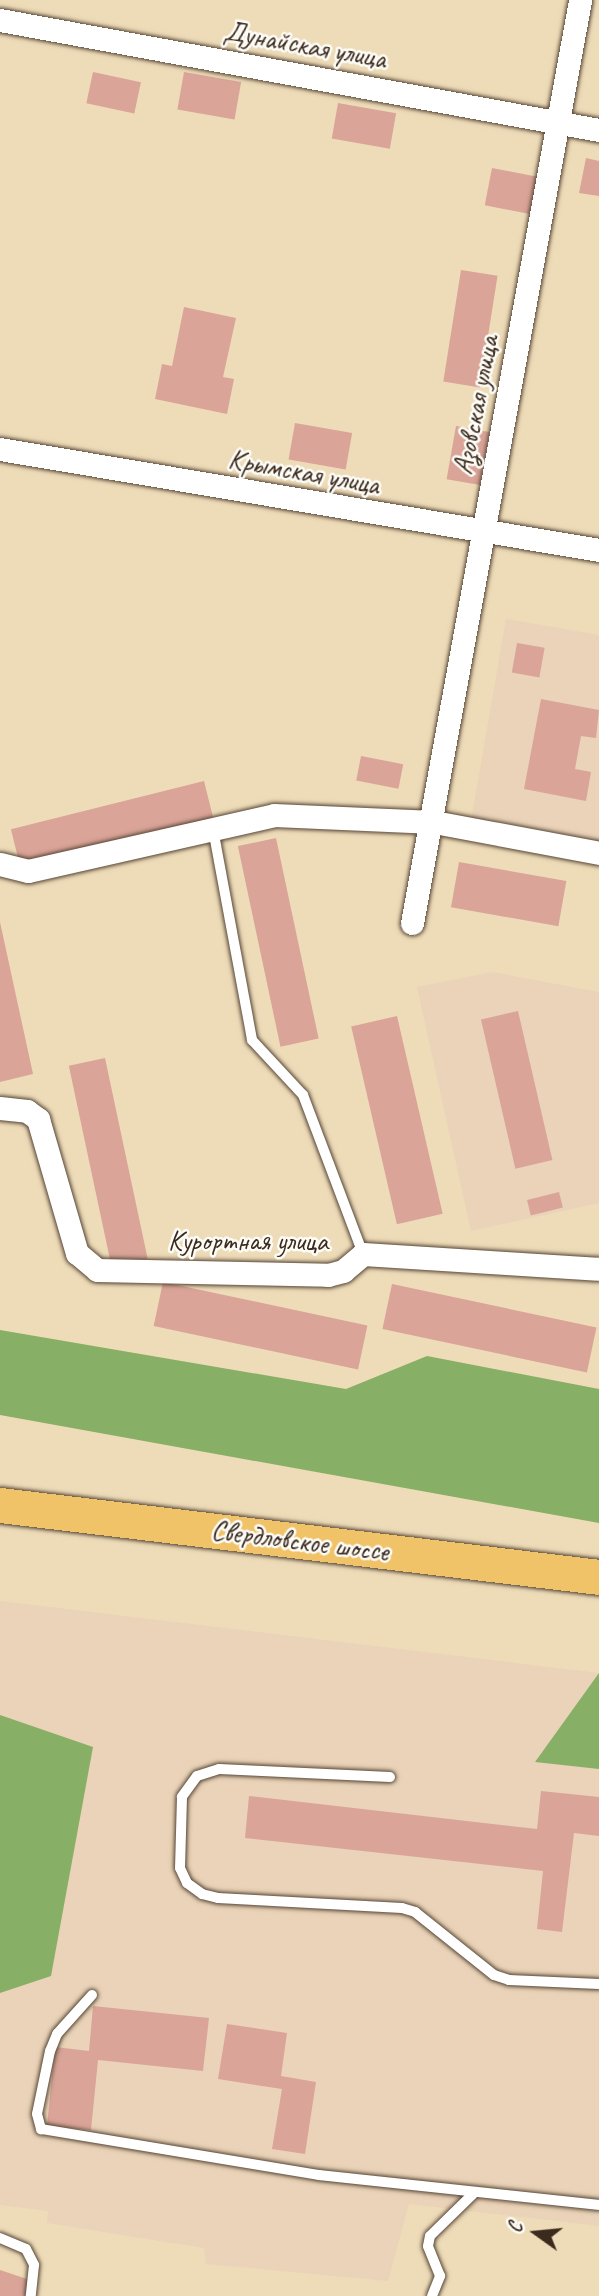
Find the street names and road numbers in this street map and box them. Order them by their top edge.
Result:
street label: Дунайская улица [220,14,390,76]
street label: Азовская улица [446,332,506,478]
street label: Крымская улица [225,442,383,502]
street label: Курортная улица [167,1224,329,1258]
street label: Свердловское шоссе [209,1513,391,1569]

